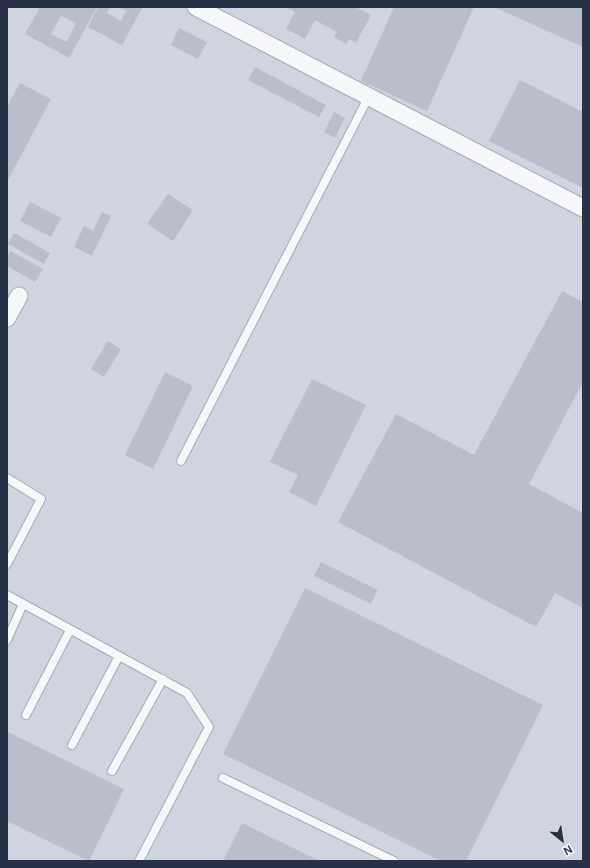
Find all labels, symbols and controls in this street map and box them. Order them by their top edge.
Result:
north arrow [542,820,582,860]
text: N [562,843,574,858]

